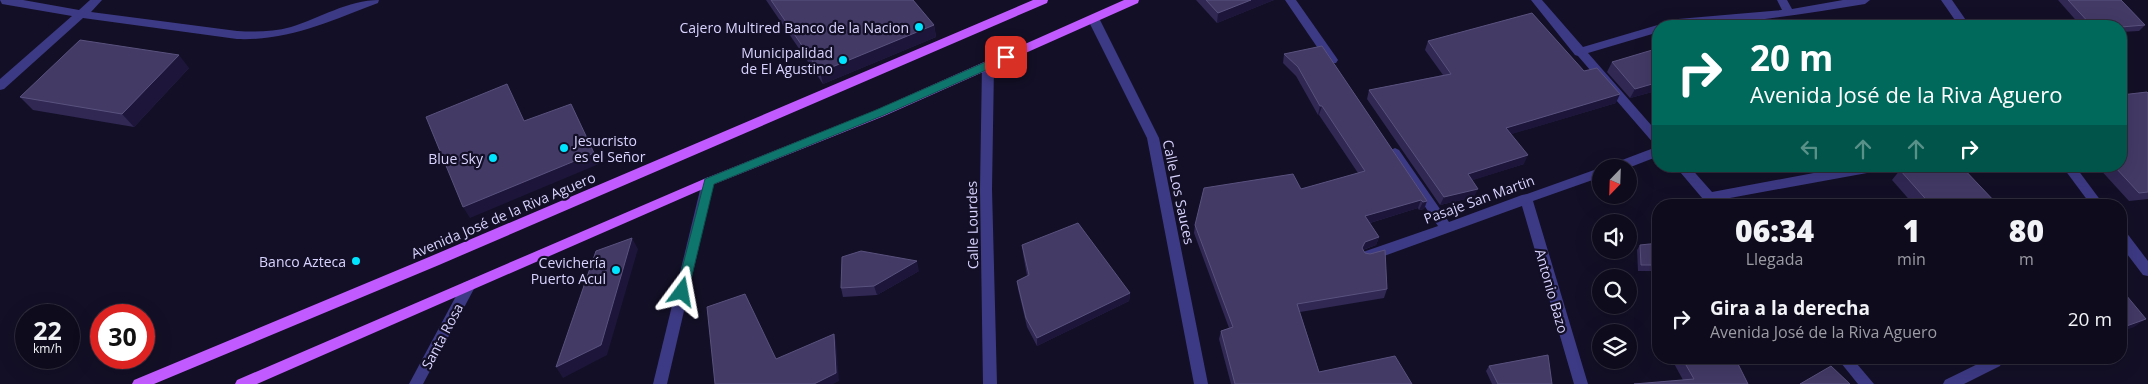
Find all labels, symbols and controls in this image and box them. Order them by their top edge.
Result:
place label: Cajero Multired Banco de la Nacion [679,18,909,37]
marker: Cajero Multired Banco de la Nacion [913,21,925,33]
text: 20 m [1750,34,1833,81]
pin [985,36,1027,78]
icon: right [1667,40,1732,105]
place label: Municipalidad de El Agustino [741,43,833,78]
icon: arrive [992,43,1020,71]
marker: Municipalidad de El Agustino [837,54,849,66]
text: Avenida José de la Riva Aguero [1750,79,2062,109]
place label: Jesucristo es el Señor [572,131,646,166]
icon: left [1796,135,1824,163]
icon: ahead [1849,135,1877,163]
icon: ahead [1902,135,1930,163]
icon: right [1955,135,1983,163]
street label: Calle Los Sauces [1159,138,1199,246]
marker: Jesucristo es el Señor [558,142,570,154]
place label: Blue Sky [428,149,484,168]
marker: Blue Sky [487,152,499,164]
north arrow [1592,159,1638,204]
map controls [1592,159,1637,369]
street label: Avenida José de la Riva Aguero [408,167,598,263]
street label: Pasaje San Martin [1421,170,1537,228]
street label: Calle Lourdes [962,180,982,269]
text: 06:34 [1735,210,1814,251]
text: 1 [1903,210,1920,251]
text: 80 [2009,210,2044,251]
button: sound [1592,214,1637,259]
street label: Antonio Bazo [1531,247,1573,335]
text: Llegada [1746,248,1803,270]
text: min [1897,248,1926,270]
text: m [2019,248,2034,270]
place label: Banco Azteca [259,252,346,271]
place label: Cevichería Puerto Acul [531,253,606,288]
marker: Banco Azteca [350,255,362,267]
marker: Cevichería Puerto Acul [610,264,622,276]
position arrow [655,265,707,317]
button: search [1592,269,1637,314]
text: Gira a la derecha [1710,295,1870,321]
street label: Santa Rosa [417,300,467,372]
speed limit sign: 30 [90,304,155,369]
icon: right [1667,305,1695,333]
text: 20 m [2068,306,2112,332]
text: 22 [33,313,62,347]
text: Avenida José de la Riva Aguero [1710,321,1937,343]
button: layers [1592,324,1637,369]
text: km/h [33,340,62,357]

